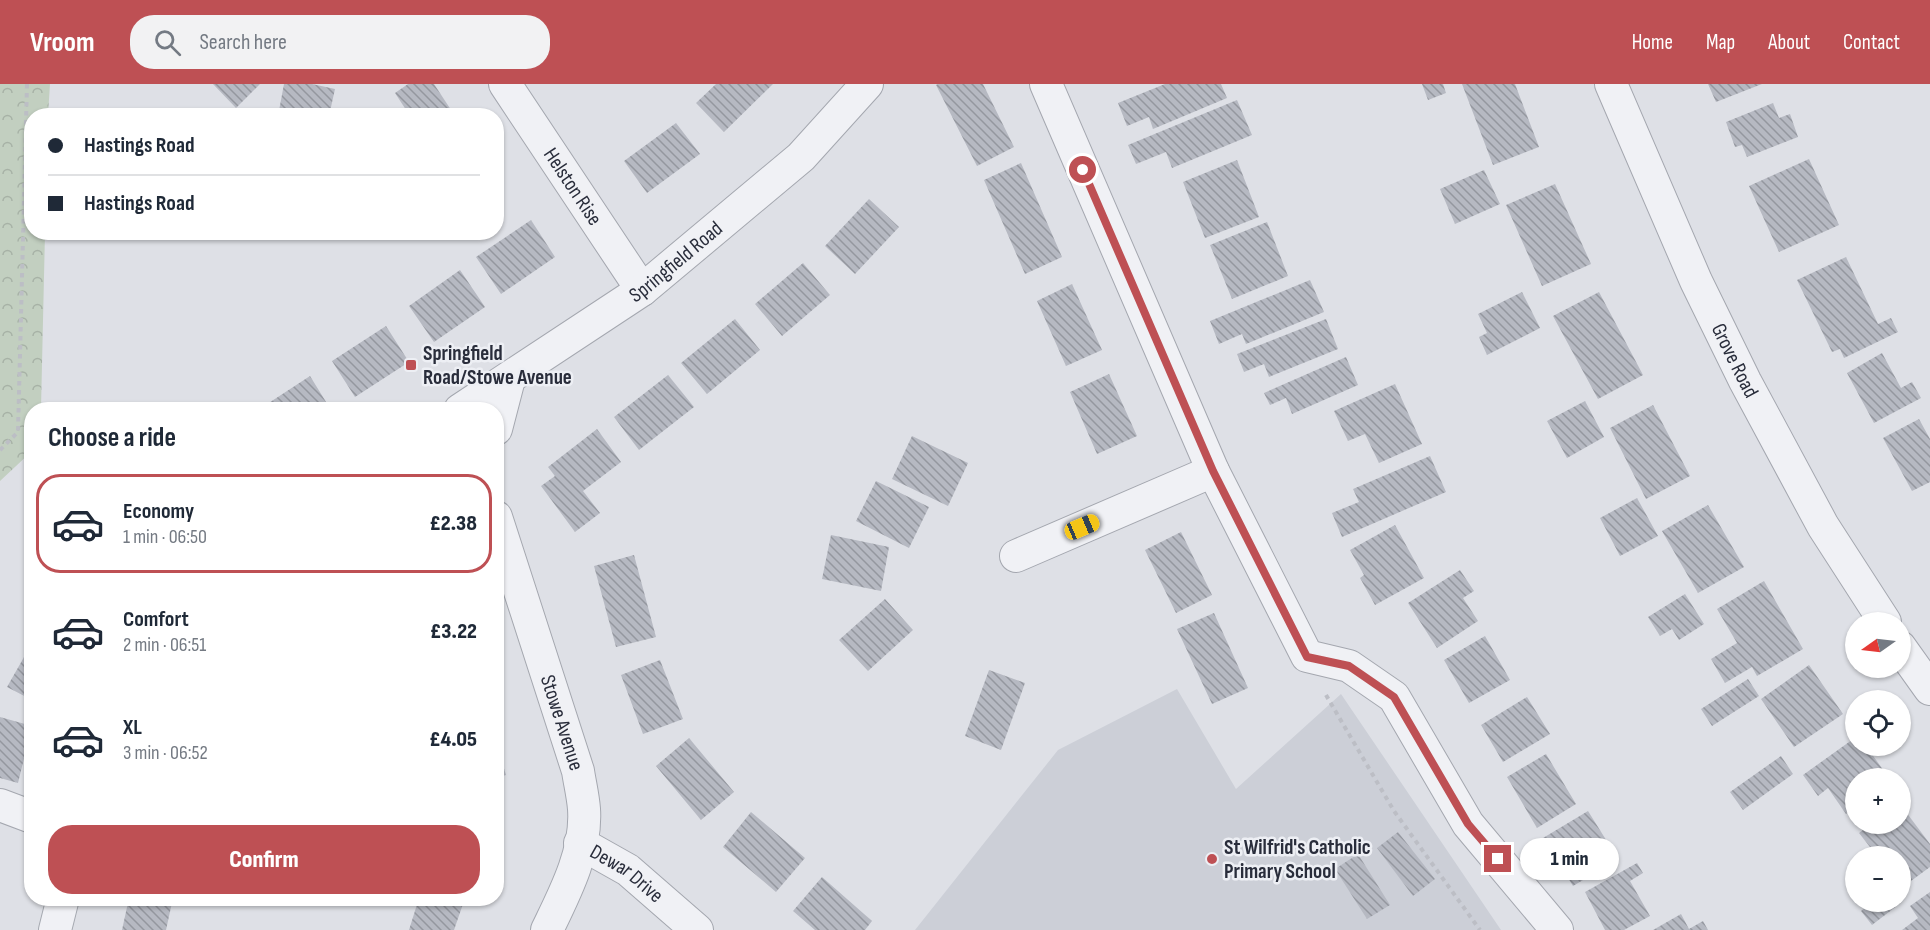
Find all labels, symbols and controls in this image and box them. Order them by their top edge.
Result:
search box [130,15,550,69]
text: Vroom [30,26,94,59]
icon: search [151,26,184,59]
text: Search here [199,29,287,56]
text: Home [1632,30,1673,55]
text: Map [1706,30,1735,55]
text: About [1768,30,1810,55]
text: Contact [1843,30,1900,55]
text: Hastings Road [84,132,195,159]
street label: Helston Rise [538,143,607,230]
route start [1069,156,1096,183]
text: Hastings Road [84,190,195,217]
street label: Springfield Road [625,216,728,308]
street label: Grove Road [1706,319,1764,402]
place label: Springfield Road/Stowe Avenue [423,341,572,390]
marker: Springfield Road/Stowe Avenue [404,358,418,372]
text: Choose a ride [48,422,176,454]
icon: car [51,497,105,551]
text: Economy [123,498,194,525]
text: £2.38 [429,510,477,537]
car [1062,512,1102,542]
text: 1 min · 06:50 [123,525,207,549]
icon: car [51,605,105,659]
text: Comfort [123,606,189,633]
north arrow [1845,612,1911,678]
map controls [1845,612,1911,912]
text: £3.22 [430,618,477,645]
text: 2 min · 06:51 [123,633,206,657]
street label: Stowe Avenue [535,672,589,774]
button: locate [1845,690,1911,756]
icon: car [51,713,105,767]
text: XL [123,714,142,741]
text: £4.05 [429,726,477,753]
text: 3 min · 06:52 [123,741,208,765]
button: + [1845,768,1911,834]
button: Confirm [48,825,480,894]
place label: St Wilfrid's Catholic Primary School [1224,835,1371,884]
callout: 1 min [1519,838,1618,880]
street label: Dewar Drive [586,839,668,908]
route end [1484,845,1511,872]
button: − [1845,846,1911,912]
text: 1 min [1550,847,1589,871]
marker: St Wilfrid's Catholic Primary School [1205,852,1219,866]

